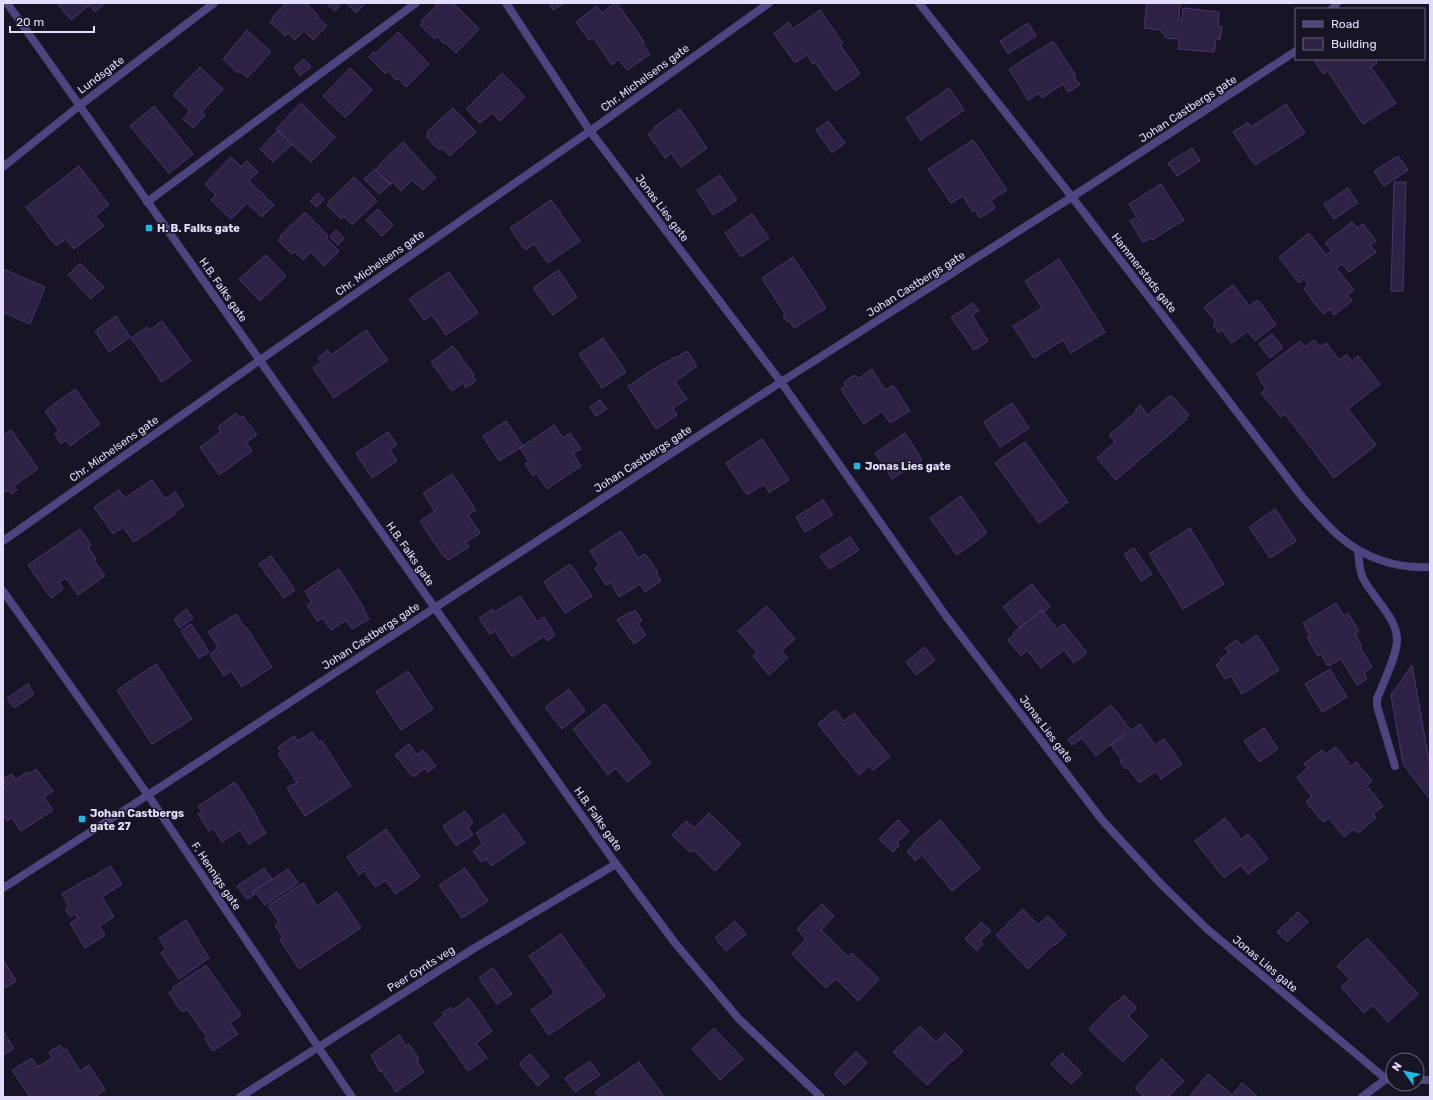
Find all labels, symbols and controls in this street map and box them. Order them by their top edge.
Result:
scale bar [10,8,94,34]
legend [1295,8,1425,60]
text: 20 m [16,15,44,29]
text: Road [1331,17,1359,31]
text: Building [1331,37,1377,51]
street label: Chr. Michelsens gate [598,42,692,114]
street label: Lundsgate [75,53,127,97]
street label: Johan Castbergs gate [1137,73,1239,145]
street label: Jonas Lies gate [633,172,691,244]
place label: H. B. Falks gate [157,222,240,235]
marker: H. B. Falks gate [144,223,154,233]
street label: Chr. Michelsens gate [333,227,427,299]
street label: Hammerstads gate [1109,231,1179,315]
street label: Johan Castbergs gate [864,248,968,320]
street label: H.B. Falks gate [196,256,250,324]
street label: Chr. Michelsens gate [67,413,161,485]
street label: Johan Castbergs gate [592,423,694,495]
place label: Jonas Lies gate [865,460,951,473]
marker: Jonas Lies gate [852,461,862,471]
street label: H.B. Falks gate [383,520,437,588]
street label: Johan Castbergs gate [320,600,422,672]
street label: Jonas Lies gate [1017,693,1075,765]
street label: H.B. Falks gate [571,785,625,853]
place label: Johan Castbergs gate 27 [90,807,184,833]
marker: Johan Castbergs gate 27 [77,814,87,824]
street label: F. Hennigs gate [188,840,244,912]
street label: Jonas Lies gate [1230,933,1300,995]
street label: Peer Gynts veg [385,943,457,995]
north arrow [1385,1052,1425,1092]
text: N [1389,1060,1405,1074]

